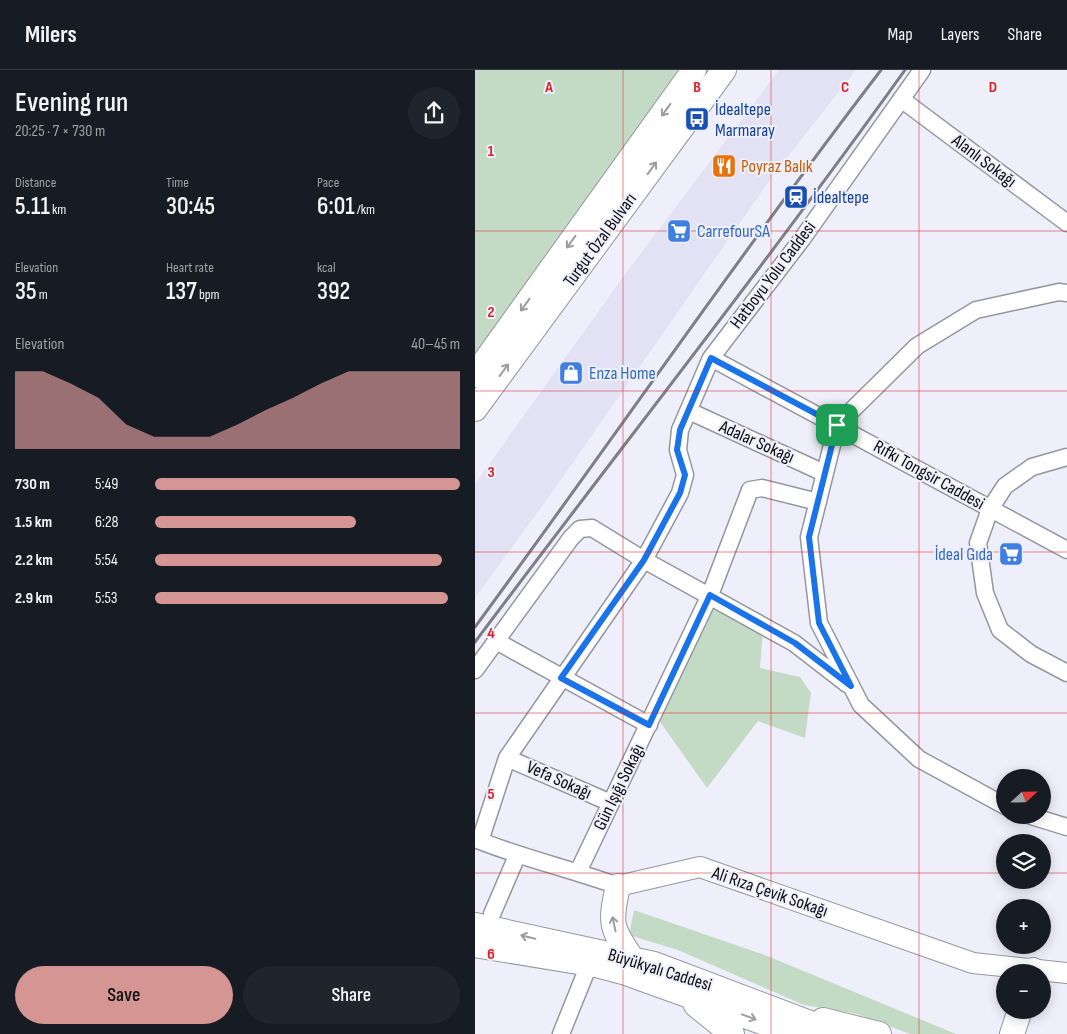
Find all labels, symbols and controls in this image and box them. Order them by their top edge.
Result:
text: Milers [25,20,77,49]
text: Map [888,24,913,45]
text: Layers [941,24,980,45]
text: Share [1008,24,1042,45]
text: A [544,78,553,97]
text: B [693,78,701,97]
text: C [841,78,849,97]
text: D [989,78,997,97]
text: Evening run [15,86,128,119]
button: share [408,87,460,139]
place label: İdealtepe Marmaray [715,99,775,141]
one-way arrow [661,102,671,116]
bus stop icon: İdealtepe Marmaray [684,106,710,132]
text: 20:25 · 7 × 730 m [15,122,105,141]
street label: Alanlı Sokağı [947,129,1020,192]
text: 1 [488,142,495,161]
restaurant icon: Poyraz Balık [711,153,737,179]
place label: Poyraz Balık [741,156,813,177]
one-way arrow [647,161,657,175]
text: Distance [15,174,56,191]
text: Time [166,174,189,191]
text: Pace [317,174,339,191]
station icon: İdealtepe [783,184,809,210]
place label: İdealtepe [813,187,869,208]
street label: Turgut Özal Bulvarı [559,189,641,291]
text: 5.11 [15,191,50,222]
text: 30:45 [166,191,215,222]
text: 6:01 [317,191,355,222]
text: km [50,201,66,218]
text: /km [355,201,375,218]
street label: Hatboyu Yolu Caddesi [726,217,820,333]
supermarket icon: CarrefourSA [666,218,692,244]
place label: CarrefourSA [697,221,770,242]
one-way arrow [566,234,576,248]
text: Elevation [15,259,58,276]
text: Heart rate [166,259,214,276]
text: kcal [317,259,336,276]
text: 35 [15,276,36,307]
text: 137 [166,276,197,307]
text: 392 [317,276,350,307]
text: m [36,286,48,303]
text: bpm [197,286,220,303]
one-way arrow [520,298,530,312]
text: 2 [487,303,495,322]
text: Elevation [15,335,64,354]
text: 40–45 m [411,335,460,354]
shop icon: Enza Home [558,360,584,386]
one-way arrow [499,363,509,377]
place label: Enza Home [589,363,656,384]
pin [816,404,858,446]
icon: arrive [823,411,851,439]
street label: Adalar Sokağı [715,416,798,468]
street label: Rıfkı Tongsir Caddesi [870,436,988,514]
text: 3 [487,463,495,482]
text: 730 m [15,475,50,494]
text: 5:49 [95,475,118,494]
text: 1.5 km [15,513,52,532]
text: 6:28 [95,513,119,532]
supermarket icon: İdeal Gıda [998,541,1024,567]
place label: İdeal Gıda [935,544,993,565]
text: 2.2 km [15,551,53,570]
text: 5:54 [95,551,118,570]
text: 2.9 km [15,589,53,608]
text: 5:53 [95,589,118,608]
text: 4 [487,624,495,643]
street label: Gün Işığı Sokağı [589,740,649,834]
street label: Vefa Sokağı [523,756,595,804]
north arrow [996,769,1051,824]
map controls [996,769,1051,1019]
text: 5 [487,785,495,804]
button: layers [996,834,1051,889]
street label: Ali Rıza Çevik Sokağı [708,862,831,922]
button: + [996,899,1051,954]
one-way arrow [608,916,618,932]
one-way arrow [520,931,536,941]
street label: Büyükyalı Caddesi [606,944,714,996]
text: 6 [487,945,495,964]
button: − [996,964,1051,1019]
button: Save [15,966,233,1024]
button: Share [243,966,460,1024]
one-way arrow [741,1013,757,1023]

